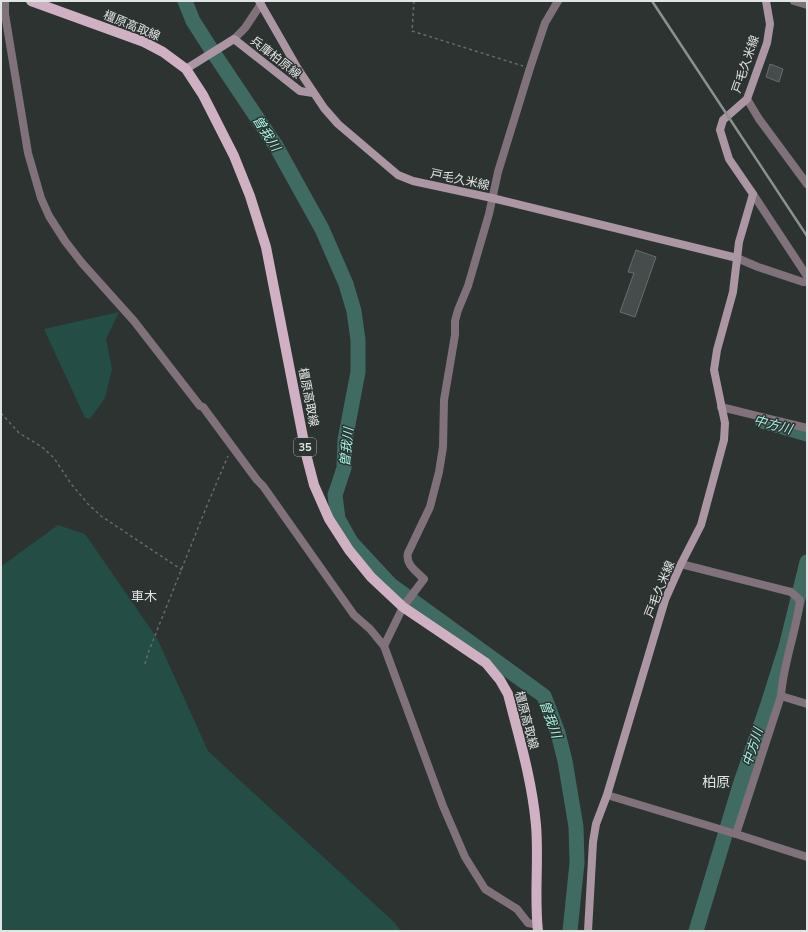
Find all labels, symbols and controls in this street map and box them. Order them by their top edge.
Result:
street label: 橿原高取線 [101,7,163,43]
street label: 兵庫柏原線 [248,33,304,81]
street label: 戸毛久米線 [728,33,762,95]
water label: 曽我川 [250,112,285,155]
street label: 戸毛久米線 [429,165,491,193]
street label: 橿原高取線 [296,366,322,428]
water label: 中方川 [752,411,796,437]
water label: 曽我川 [336,425,356,467]
road number: 35 [294,438,316,456]
street label: 戸毛久米線 [641,558,677,620]
district label: 車木 [131,588,157,604]
street label: 橿原高取線 [512,689,542,751]
water label: 曽我川 [537,698,566,742]
water label: 中方川 [738,724,766,768]
district label: 柏原 [702,773,730,791]

